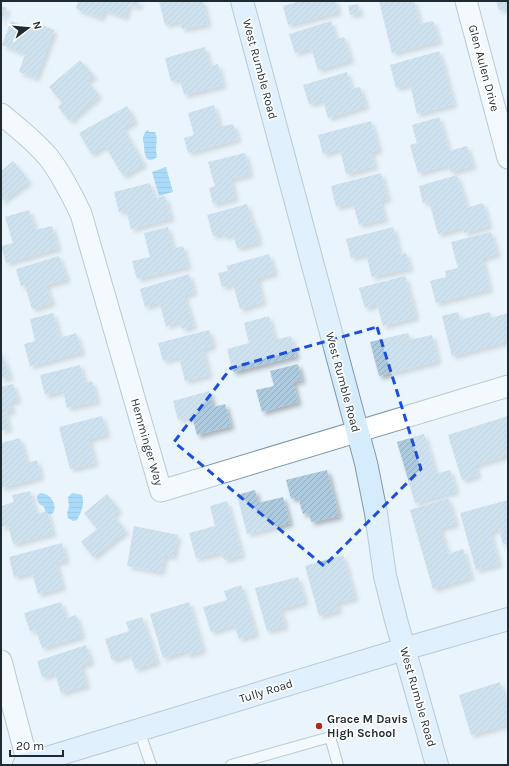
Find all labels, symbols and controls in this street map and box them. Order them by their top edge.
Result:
north arrow [8,8,48,48]
street label: West Rumble Road [240,17,280,121]
text: N [30,20,44,31]
street label: Glen Aulen Drive [466,23,502,113]
street label: West Rumble Road [323,330,363,434]
street label: Hemminger Way [128,397,166,488]
street label: West Rumble Road [397,646,439,748]
street label: Tully Road [238,676,294,706]
place label: Grace M Davis High School [327,712,408,740]
marker: Grace M Davis High School [314,721,324,731]
scale bar [10,732,63,758]
text: 20 m [16,739,44,753]

